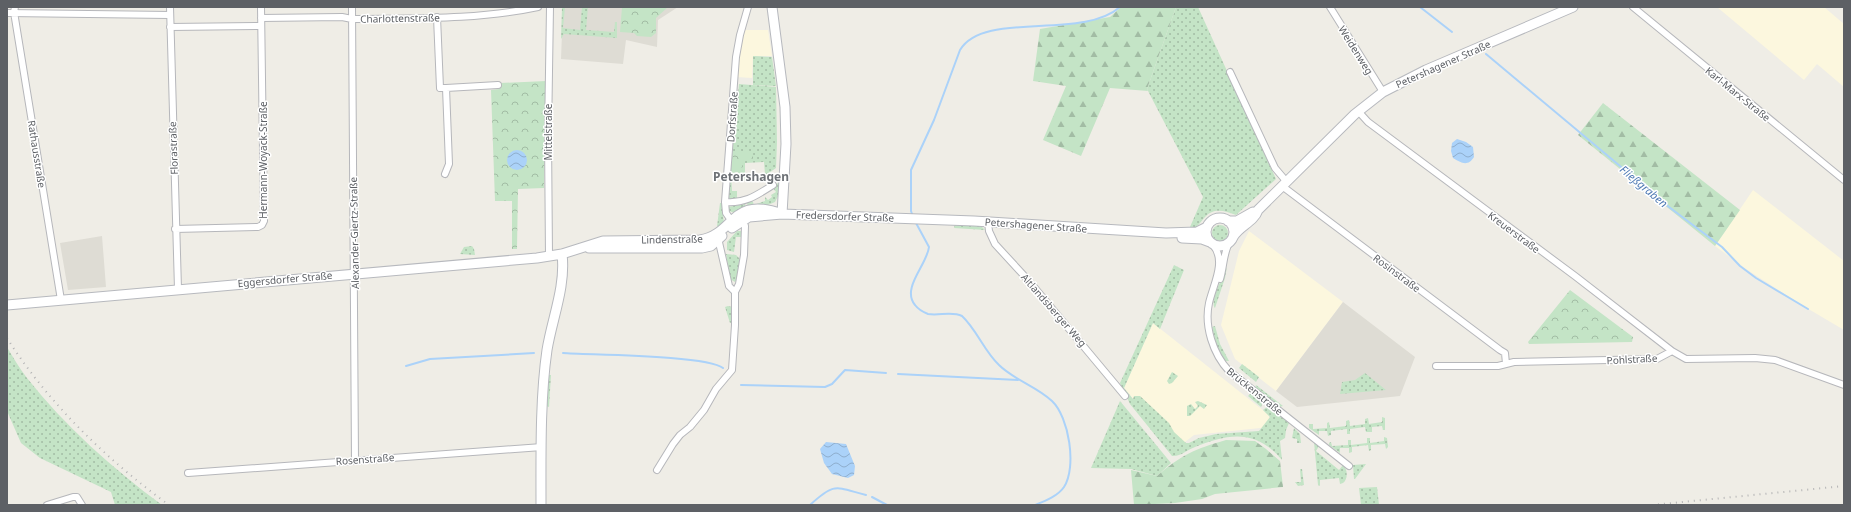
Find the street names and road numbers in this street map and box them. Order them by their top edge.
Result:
street label: Charlottenstraße [360,10,440,26]
street label: Weidenweg [1336,23,1376,77]
street label: Petershagener Straße [1393,37,1493,91]
street label: Karl-Marx-Straße [1703,64,1774,125]
street label: Dorfstraße [723,91,741,143]
street label: Hermann-Woyack-Straße [256,101,270,219]
street label: Mittelstraße [541,103,555,160]
street label: Rathausstraße [25,119,49,189]
street label: Florastraße [165,121,181,175]
street label: Alexander-Giertz-Straße [346,176,362,289]
street label: Fredersdorfer Straße [796,207,895,225]
street label: Kreuerstraße [1485,208,1543,256]
street label: Petershagener Straße [984,214,1088,236]
street label: Lindenstraße [641,231,703,247]
street label: Rosinstraße [1371,251,1424,296]
street label: Eggersdorfer Straße [237,268,333,290]
street label: Altlandsberger Weg [1018,270,1090,350]
street label: Pohlstraße [1606,351,1658,367]
street label: Brückenstraße [1224,364,1286,418]
street label: Rosenstraße [335,450,395,468]

